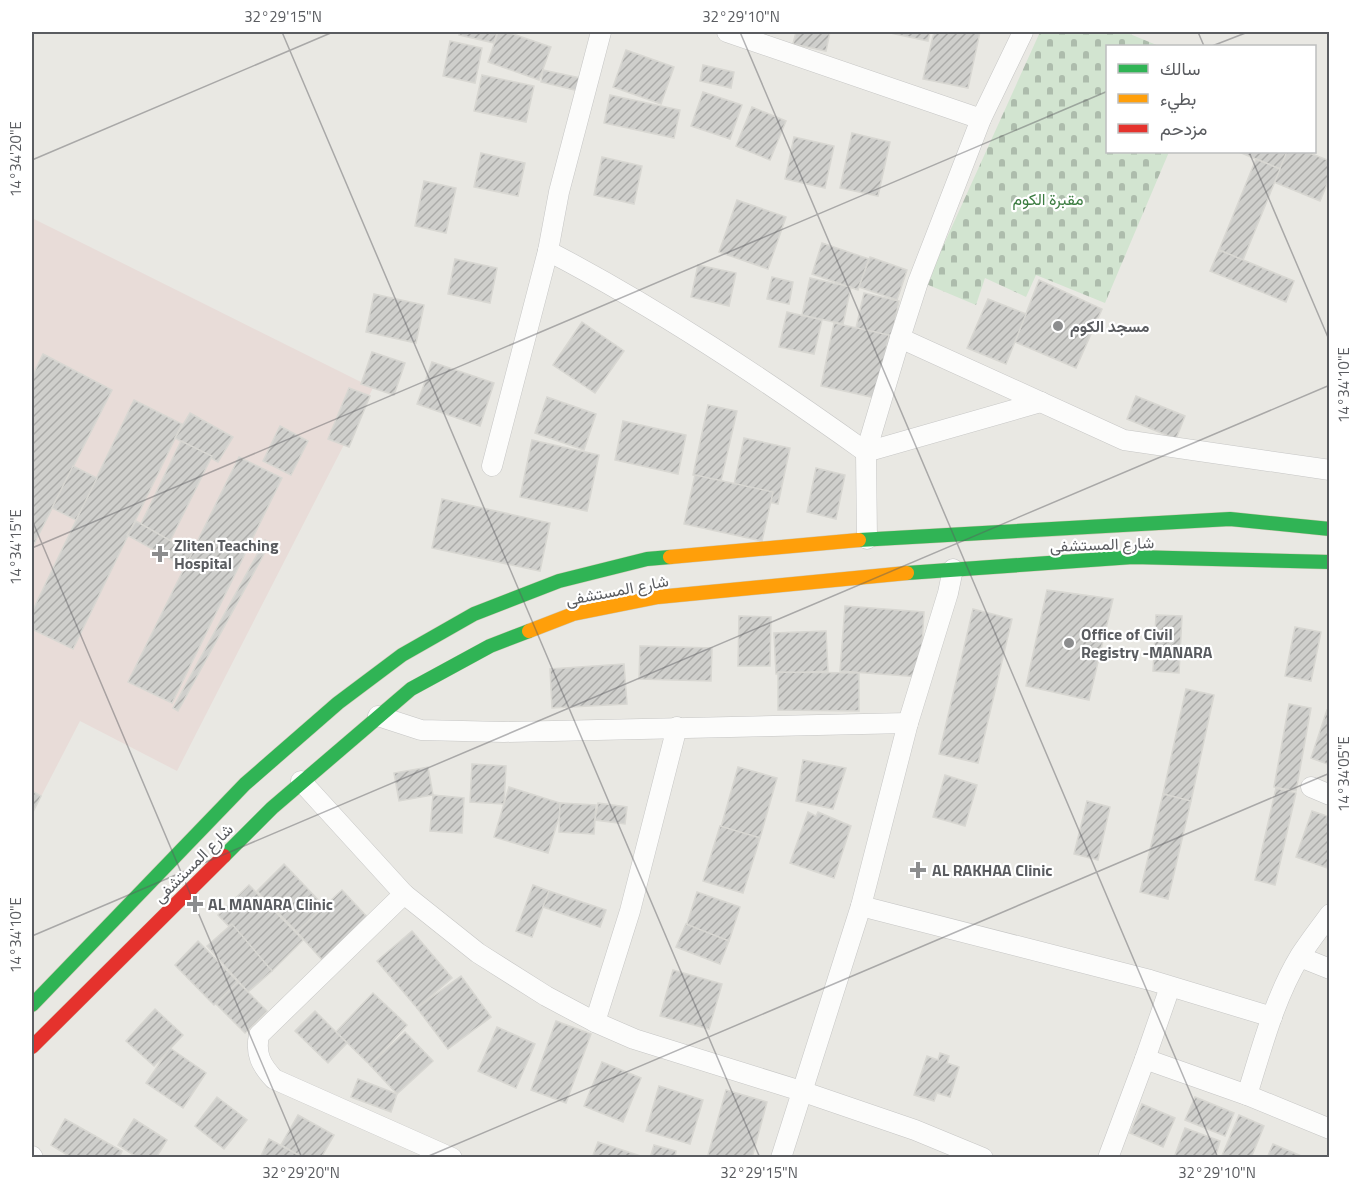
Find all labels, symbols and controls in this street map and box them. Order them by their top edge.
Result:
text: 32°29'15"N [244,5,322,28]
text: 32°29'10"N [702,5,780,28]
legend [1106,45,1316,153]
text: سالك [1160,55,1200,82]
text: بطيء [1160,85,1196,114]
text: مزدحم [1160,115,1207,142]
text: 14°34'20"E [4,121,27,197]
park label: مقبرة الكوم [1012,187,1084,211]
place label: مسجد الكوم [1070,314,1150,338]
marker: مسجد الكوم [1051,319,1065,333]
text: 14°34'10"E [1332,347,1355,423]
text: 14°34'15"E [4,509,27,585]
street label: شارع المستشفى [1049,530,1155,558]
place label: Zliten Teaching Hospital [174,533,279,575]
marker: Zliten Teaching Hospital [151,545,169,563]
street label: شارع المستشفى [564,568,670,612]
place label: Office of Civil Registry -MANARA [1081,622,1213,664]
marker: Office of Civil Registry -MANARA [1062,636,1076,650]
text: 14°34'05"E [1332,736,1355,812]
street label: شارع المستشفى [148,818,238,908]
place label: AL RAKHAA Clinic [932,858,1052,882]
marker: AL RAKHAA Clinic [909,861,927,879]
place label: AL MANARA Clinic [208,892,333,916]
marker: AL MANARA Clinic [186,895,204,913]
text: 14°34'10"E [4,897,27,973]
text: 32°29'20"N [262,1161,340,1184]
text: 32°29'15"N [720,1161,798,1184]
text: 32°29'10"N [1178,1161,1256,1184]

